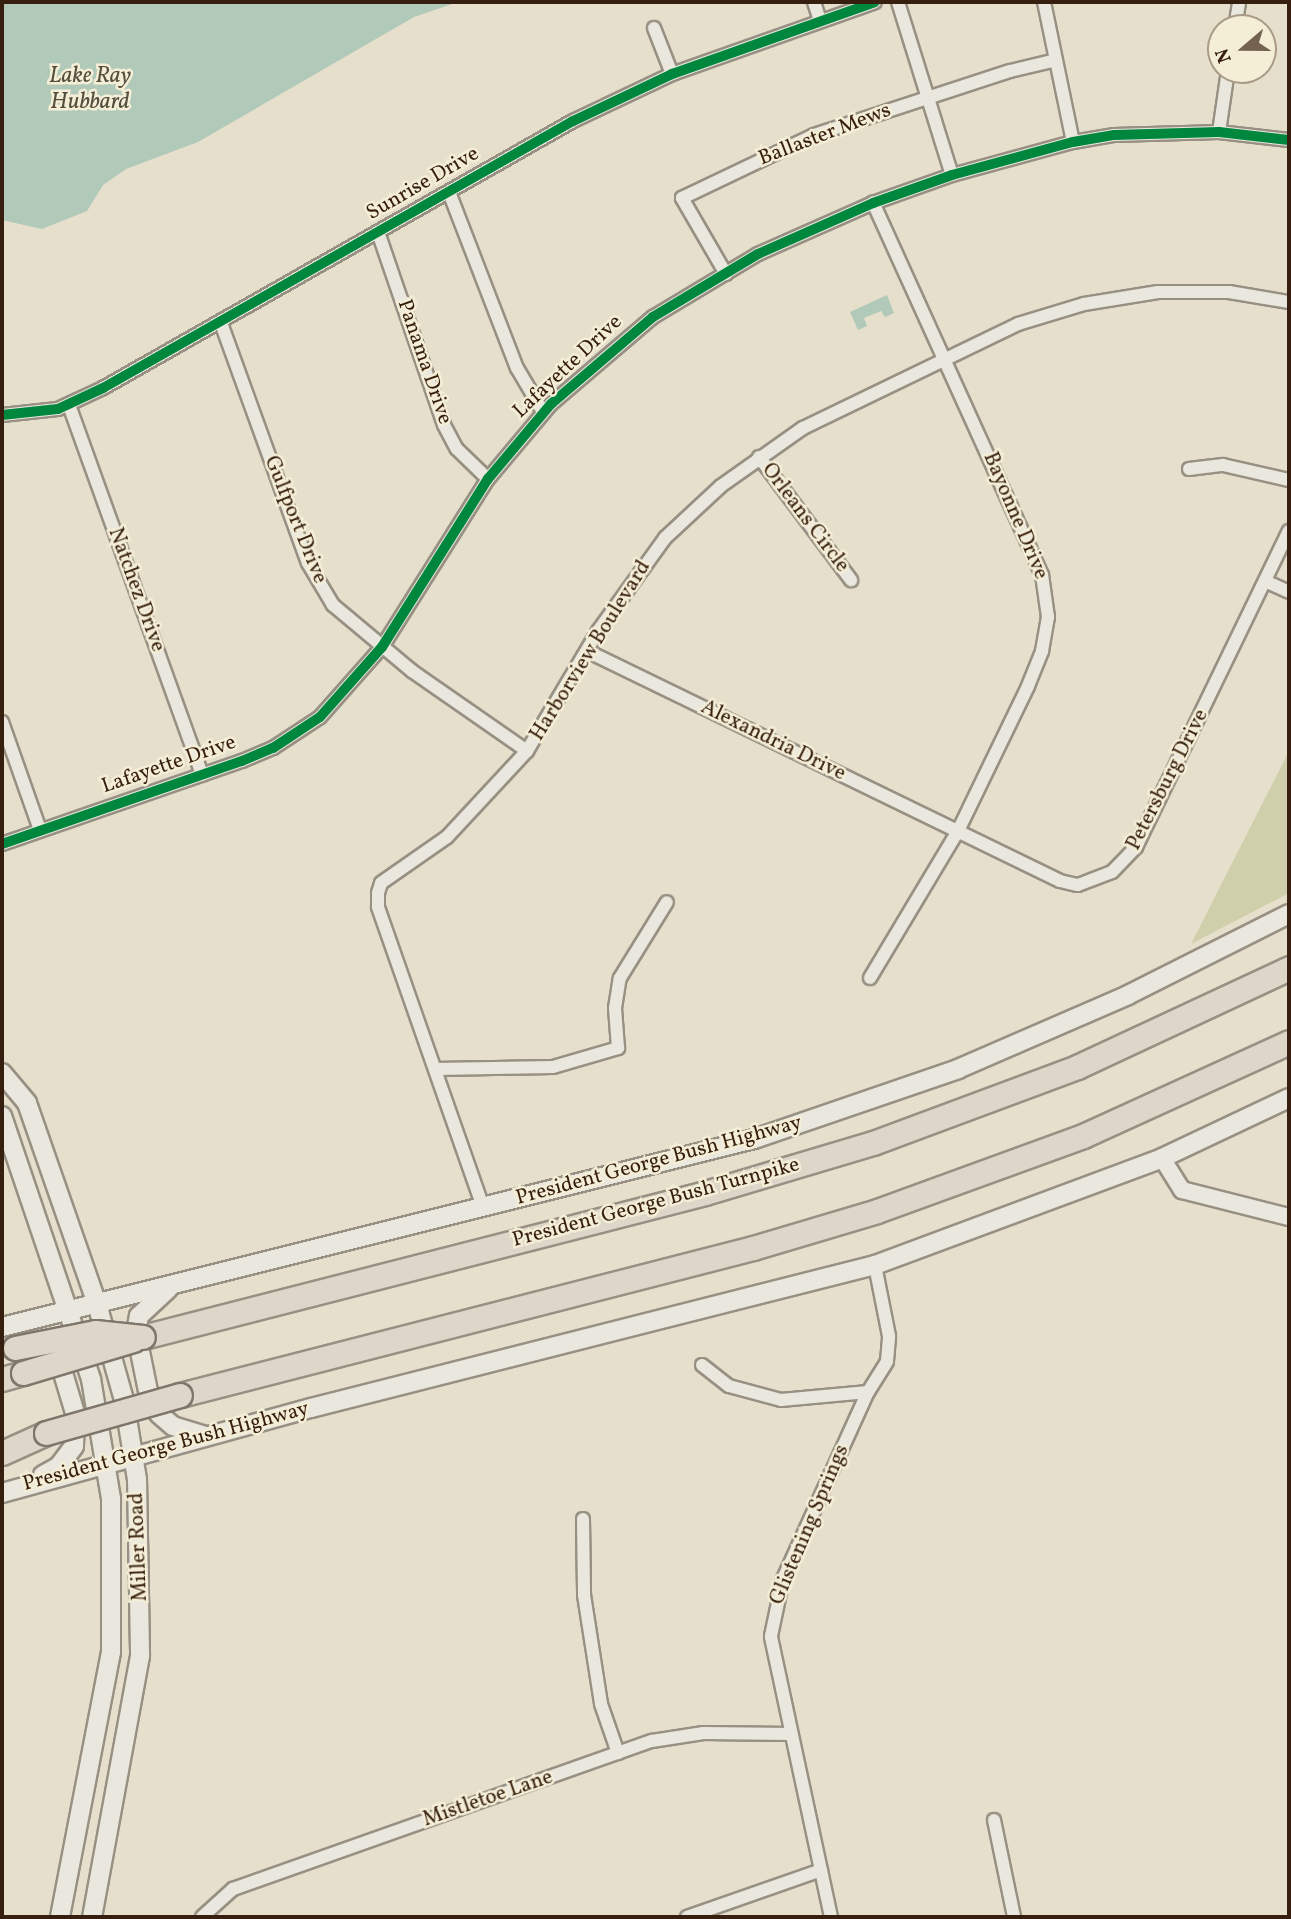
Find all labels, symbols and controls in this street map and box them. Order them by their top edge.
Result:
north arrow [1207,14,1277,84]
text: N [1210,45,1239,66]
water label: Lake Ray Hubbard [49,62,131,116]
street label: Ballaster Mews [755,98,895,172]
street label: Sunrise Drive [362,142,484,226]
street label: Panama Drive [391,296,457,428]
street label: Lafayette Drive [508,310,628,424]
street label: Bayonne Drive [977,449,1053,583]
street label: Gulfport Drive [258,452,332,588]
street label: Orleans Circle [756,458,854,578]
street label: Natchez Drive [102,525,170,655]
street label: Harborview Boulevard [525,556,657,746]
street label: Alexandria Drive [697,695,849,787]
street label: Petersburg Drive [1122,705,1214,855]
street label: Lafayette Drive [99,730,239,800]
street label: President George Bush Highway [513,1111,805,1211]
street label: President George Bush Turnpike [509,1152,803,1254]
street label: President George Bush Highway [20,1397,312,1497]
street label: Glistening Springs [765,1441,855,1609]
street label: Miller Road [125,1492,153,1602]
street label: Mistletoe Lane [420,1765,556,1833]

